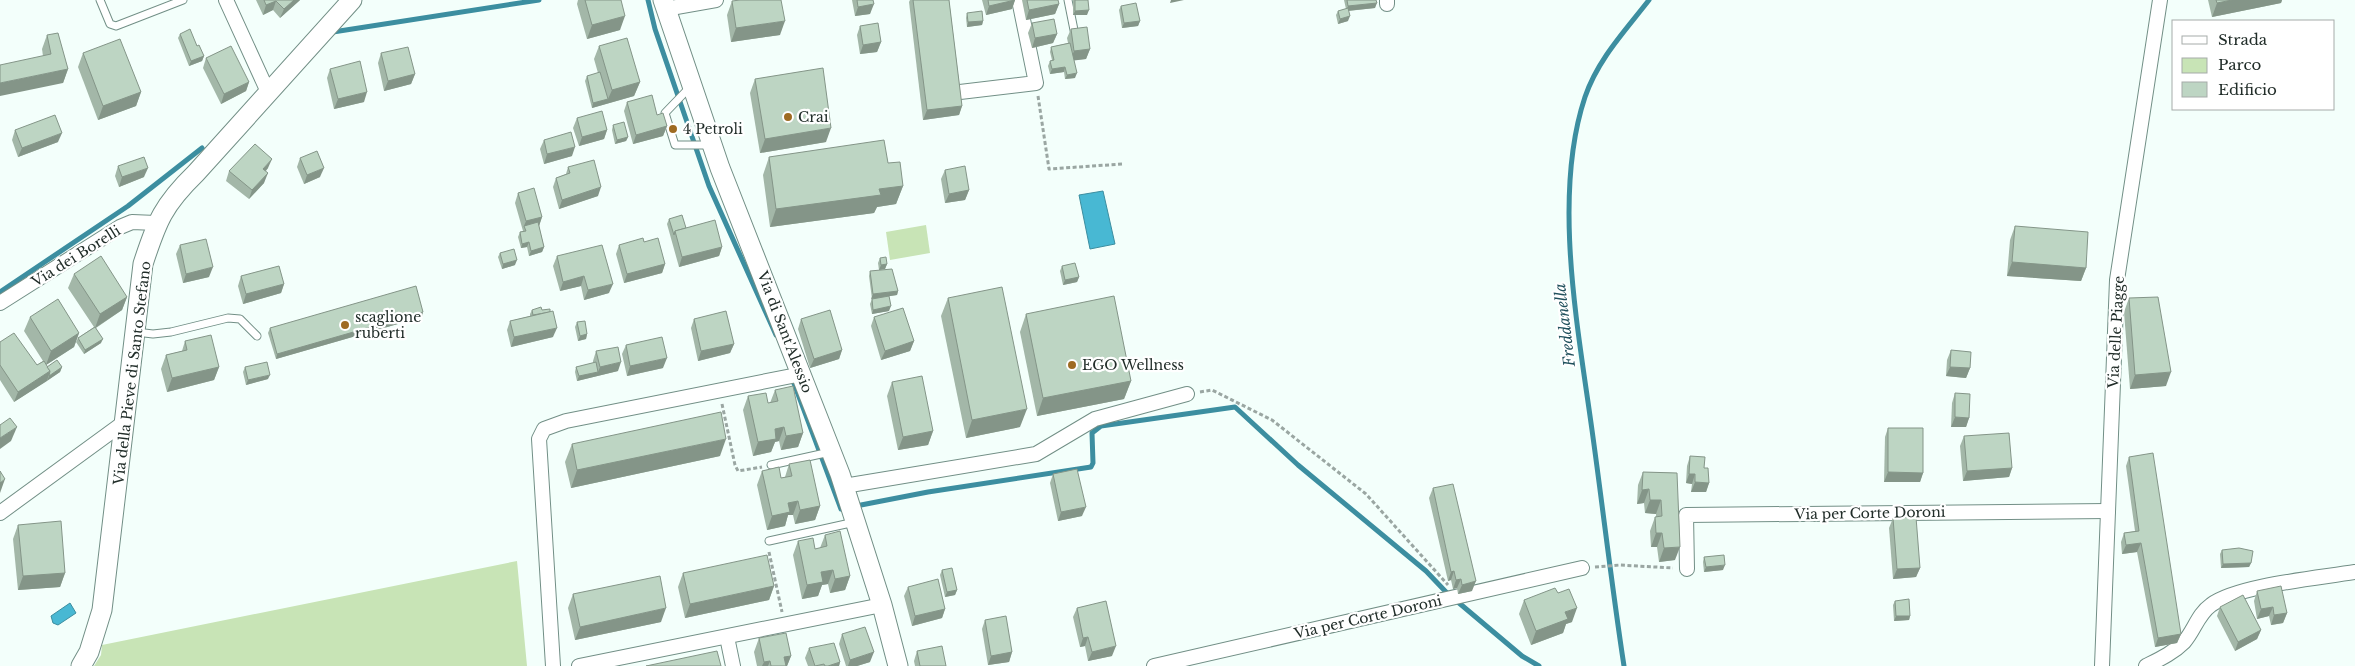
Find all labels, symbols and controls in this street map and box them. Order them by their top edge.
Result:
legend [2172,20,2335,110]
text: Strada [2218,30,2268,49]
text: Parco [2218,55,2261,74]
text: Edificio [2218,80,2277,99]
place label: Crai [798,108,829,126]
marker: Crai [782,111,794,123]
place label: 4 Petroli [683,120,743,138]
marker: 4 Petroli [667,123,679,135]
street label: Via dei Borelli [27,221,124,291]
street label: Via della Pieve di Santo Stefano [109,260,155,487]
street label: Via di Sant'Alessio [753,268,817,396]
street label: Via delle Piagge [2104,275,2128,390]
water label: Freddanella [1550,282,1579,369]
place label: scaglione ruberti [355,308,421,342]
marker: scaglione ruberti [339,319,351,331]
place label: EGO Wellness [1082,356,1184,374]
marker: EGO Wellness [1066,359,1078,371]
street label: Via per Corte Doroni [1793,503,1946,523]
street label: Via per Corte Doroni [1291,591,1444,643]

